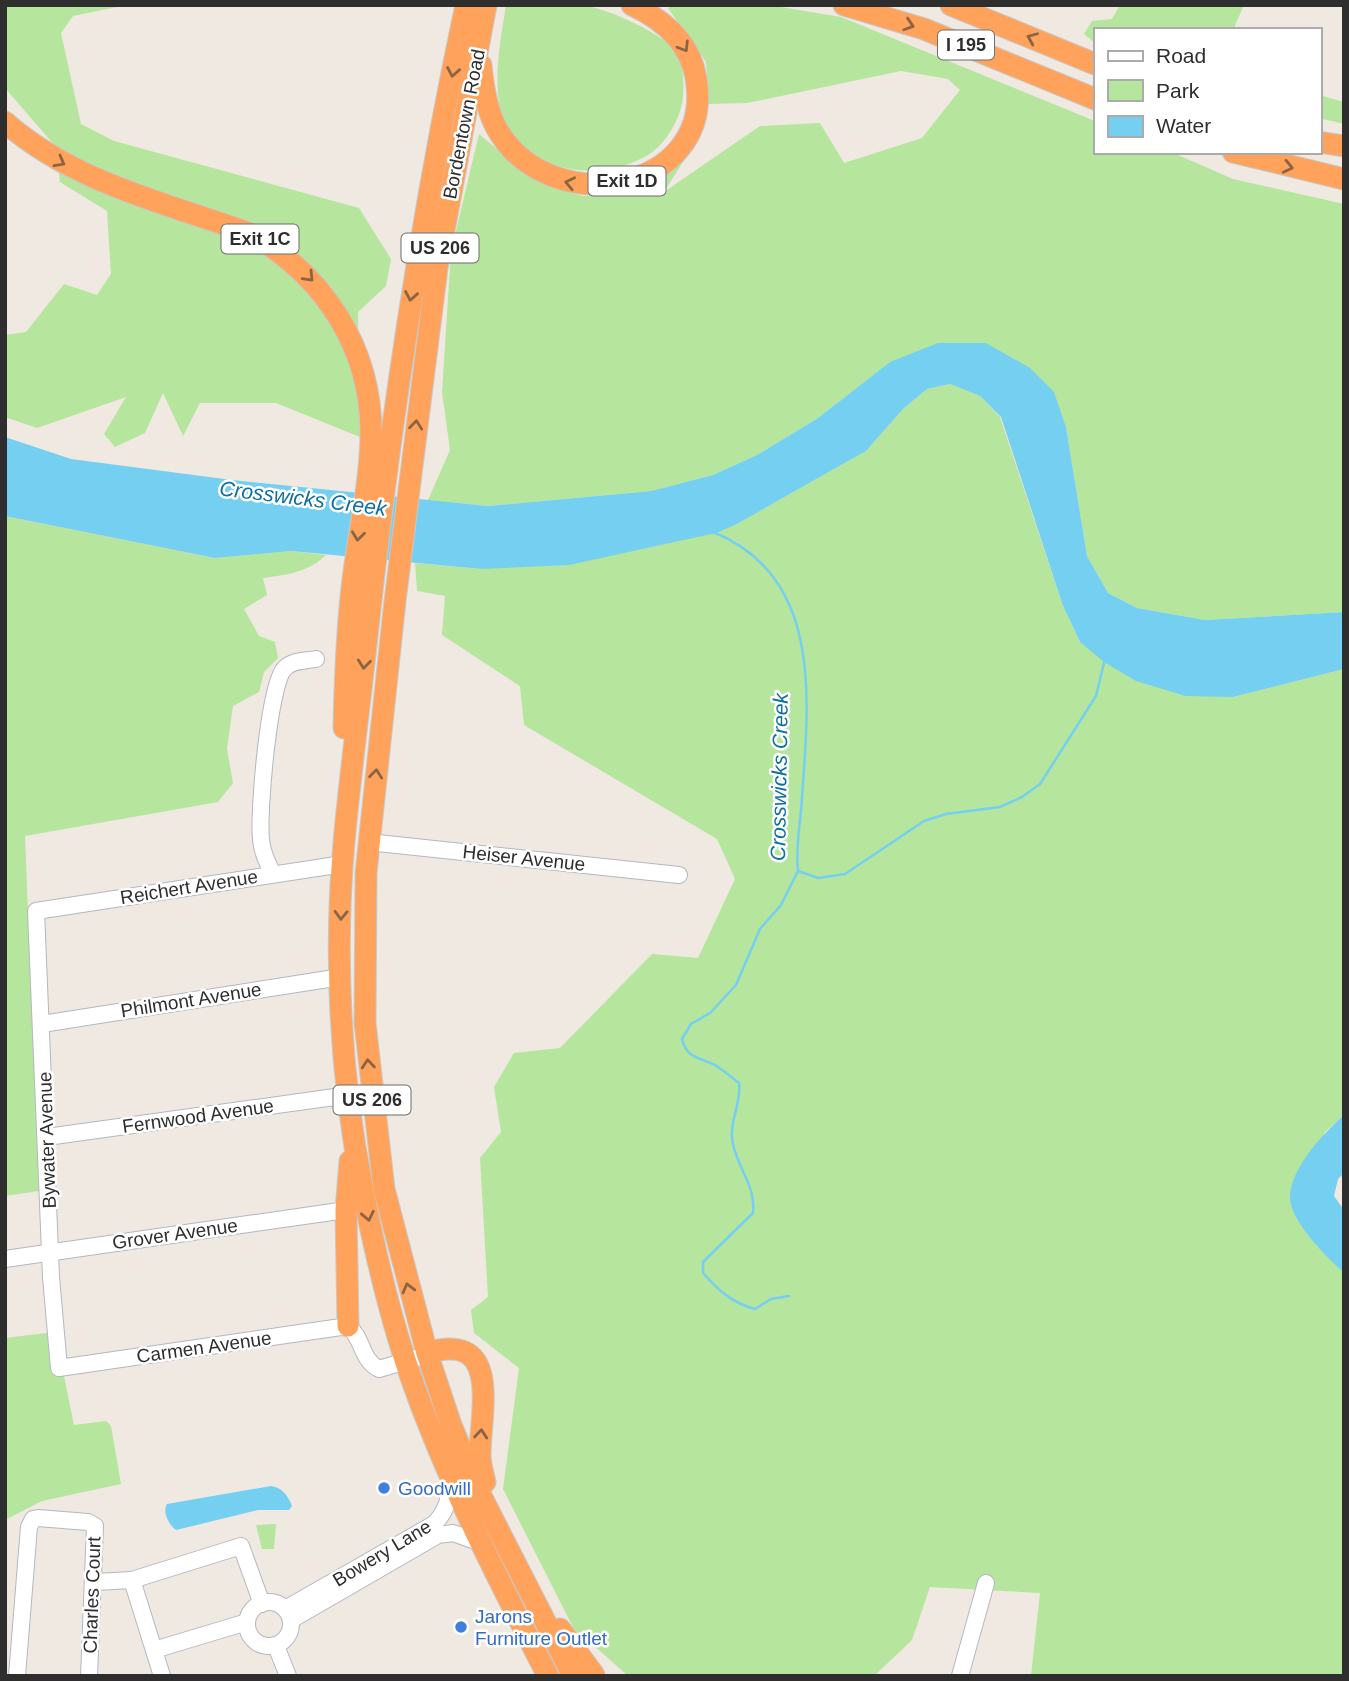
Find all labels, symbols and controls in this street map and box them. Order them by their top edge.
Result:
one-way arrow [903,16,915,31]
legend [1094,28,1321,154]
road number: I 195 [938,31,994,60]
one-way arrow [1027,32,1040,46]
one-way arrow [675,40,688,53]
text: Road [1156,44,1206,67]
street label: Bordentown Road [439,47,489,201]
one-way arrow [446,66,461,78]
text: Park [1156,79,1200,102]
text: Water [1156,114,1211,137]
one-way arrow [53,154,66,167]
one-way arrow [1282,159,1294,173]
road number: Exit 1D [588,166,666,196]
one-way arrow [564,176,576,191]
road number: Exit 1C [222,225,298,254]
road number: US 206 [402,234,478,262]
one-way arrow [300,269,313,282]
one-way arrow [404,290,419,302]
one-way arrow [409,419,424,431]
water label: Crosswicks Creek [218,476,389,520]
one-way arrow [351,530,366,542]
one-way arrow [357,659,372,670]
water label: Crosswicks Creek [766,691,792,861]
one-way arrow [368,768,383,779]
street label: Heiser Avenue [462,841,586,875]
street label: Reichert Avenue [119,866,259,908]
one-way arrow [334,909,349,920]
street label: Philmont Avenue [119,979,263,1021]
one-way arrow [361,1058,376,1069]
street label: Bywater Avenue [34,1071,60,1209]
road number: US 206 [334,1086,410,1114]
street label: Fernwood Avenue [121,1095,275,1137]
one-way arrow [359,1210,374,1222]
street label: Grover Avenue [111,1215,239,1253]
one-way arrow [401,1282,416,1294]
street label: Carmen Avenue [135,1327,273,1367]
one-way arrow [473,1428,488,1439]
place label: Goodwill [398,1478,471,1499]
marker: Goodwill [376,1480,392,1496]
street label: Bowery Lane [329,1515,435,1591]
street label: Charles Court [79,1535,105,1654]
place label: Jarons Furniture Outlet [475,1606,608,1649]
marker: Jarons Furniture Outlet [453,1619,469,1635]

